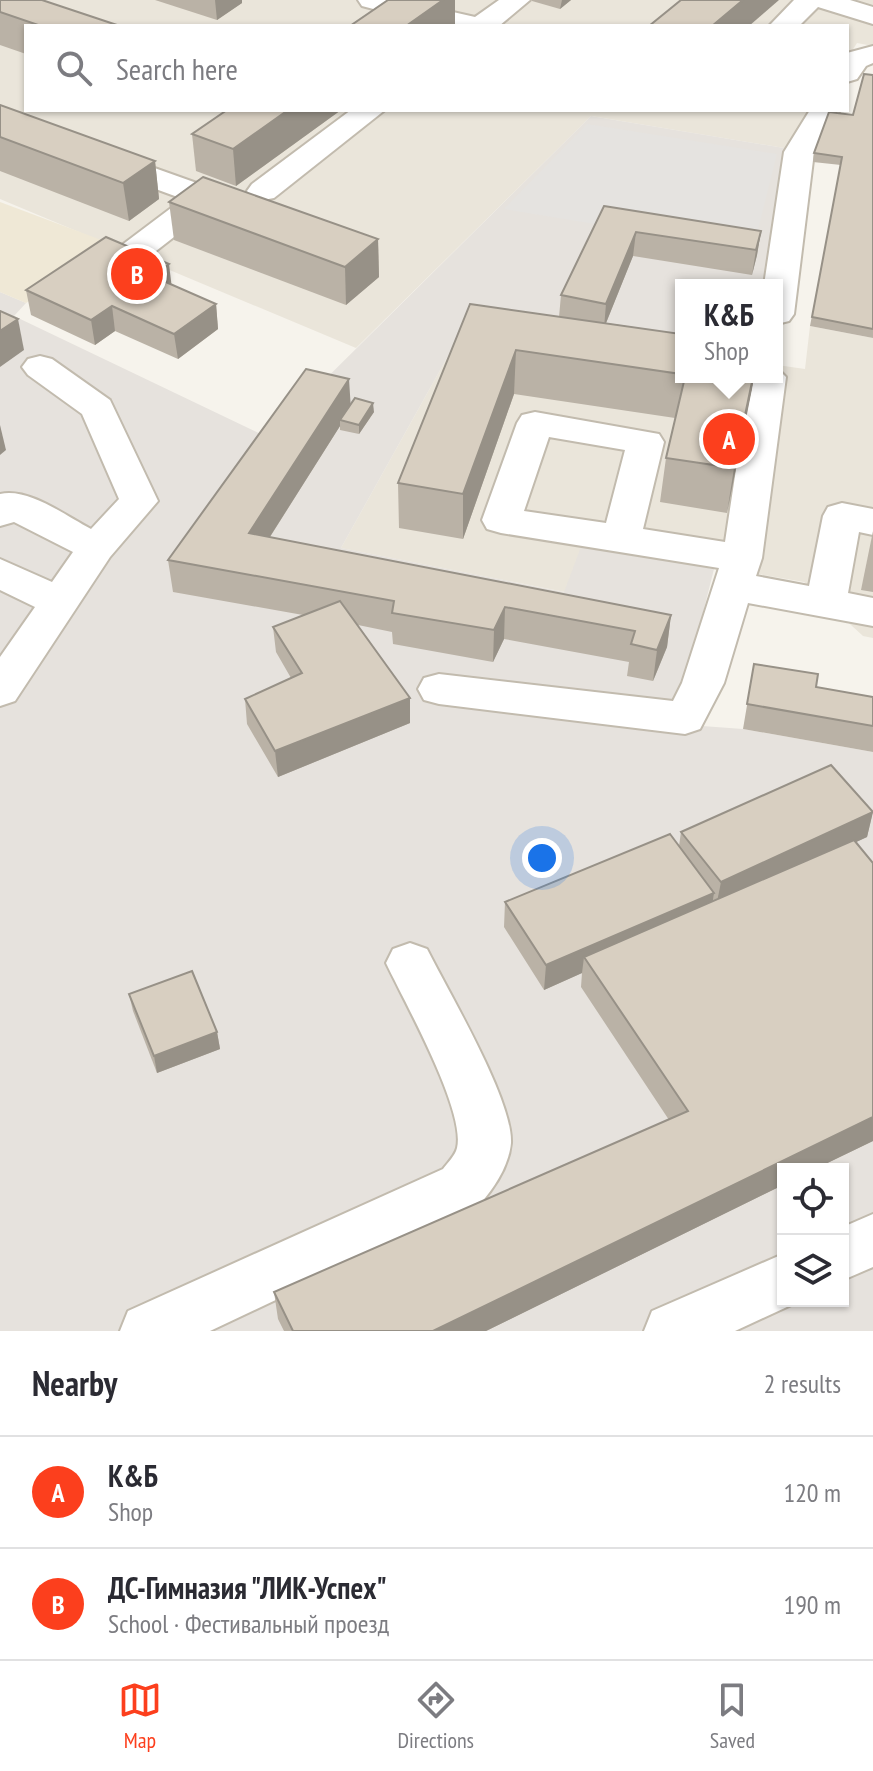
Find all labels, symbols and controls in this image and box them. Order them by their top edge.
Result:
search box [24,24,849,112]
icon: search [52,46,96,90]
text: Search here [116,49,238,88]
pin: B [111,244,163,304]
popup [675,279,783,383]
text: К&Б [704,295,754,334]
text: Shop [704,334,749,367]
pin: A [703,409,755,469]
your location [522,838,562,878]
map controls [777,1163,849,1307]
button: locate [777,1163,849,1235]
button: layers [777,1235,849,1307]
text: Nearby [32,1361,117,1405]
text: 2 results [764,1367,841,1400]
text: К&Б [108,1456,158,1495]
text: A [51,1476,65,1509]
text: 120 m [783,1476,841,1509]
text: Shop [108,1495,153,1528]
text: ДС-Гимназия "ЛИК-Успех" [108,1568,387,1607]
text: B [52,1588,64,1621]
text: 190 m [783,1588,841,1621]
text: School · Фестивальный проезд [108,1607,389,1640]
tab: Map [118,1678,162,1754]
tab: Directions [398,1678,474,1754]
tab: Saved [710,1678,755,1754]

